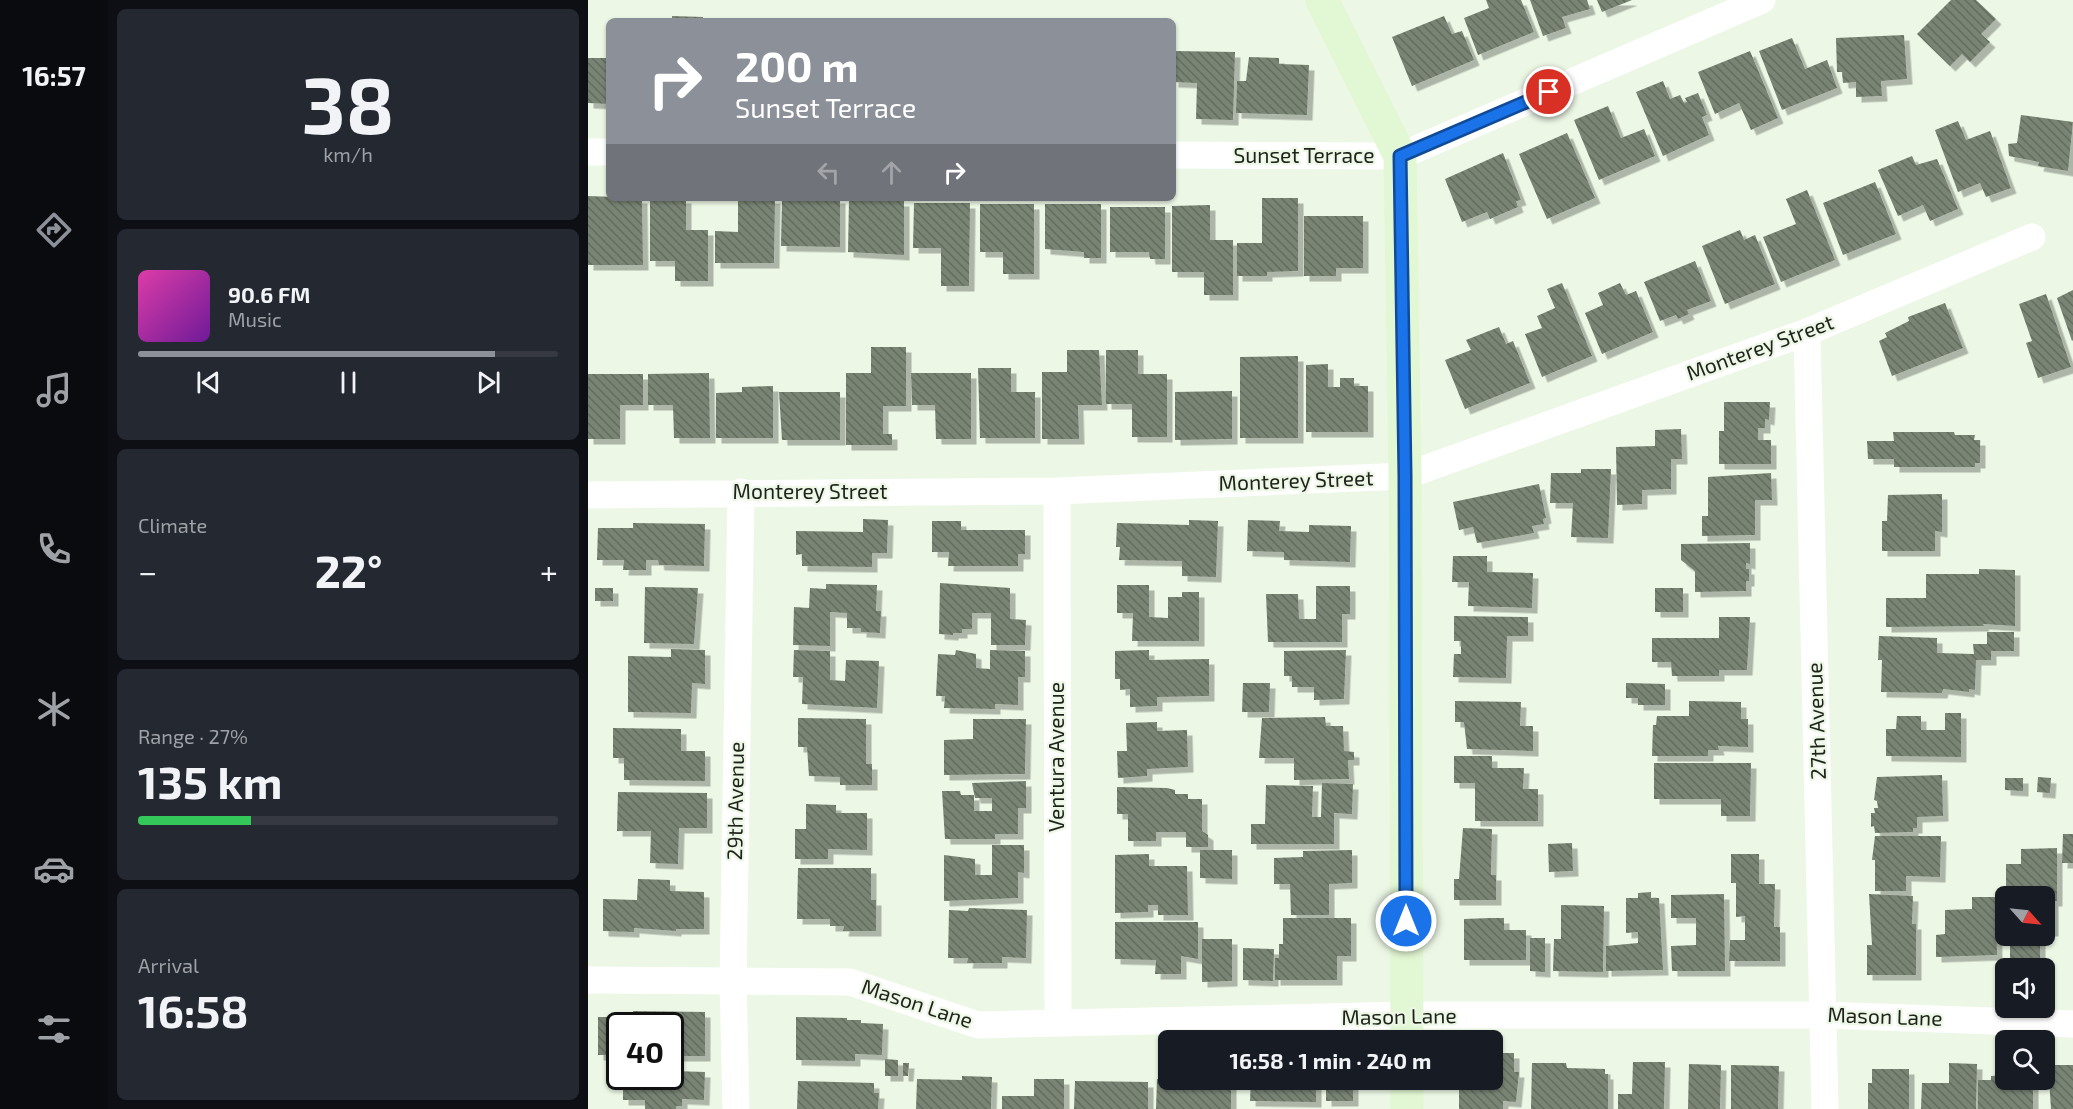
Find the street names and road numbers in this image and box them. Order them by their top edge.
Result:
street label: Sunset Terrace [1234,142,1374,167]
street label: Monterey Street [1682,308,1837,385]
street label: Monterey Street [1218,464,1374,495]
street label: Monterey Street [733,478,887,503]
street label: 27th Avenue [1801,662,1830,780]
street label: Ventura Avenue [1043,682,1068,832]
street label: 29th Avenue [721,741,748,860]
street label: Mason Lane [859,973,976,1032]
street label: Mason Lane [1827,1001,1943,1030]
street label: Mason Lane [1341,1002,1457,1029]

